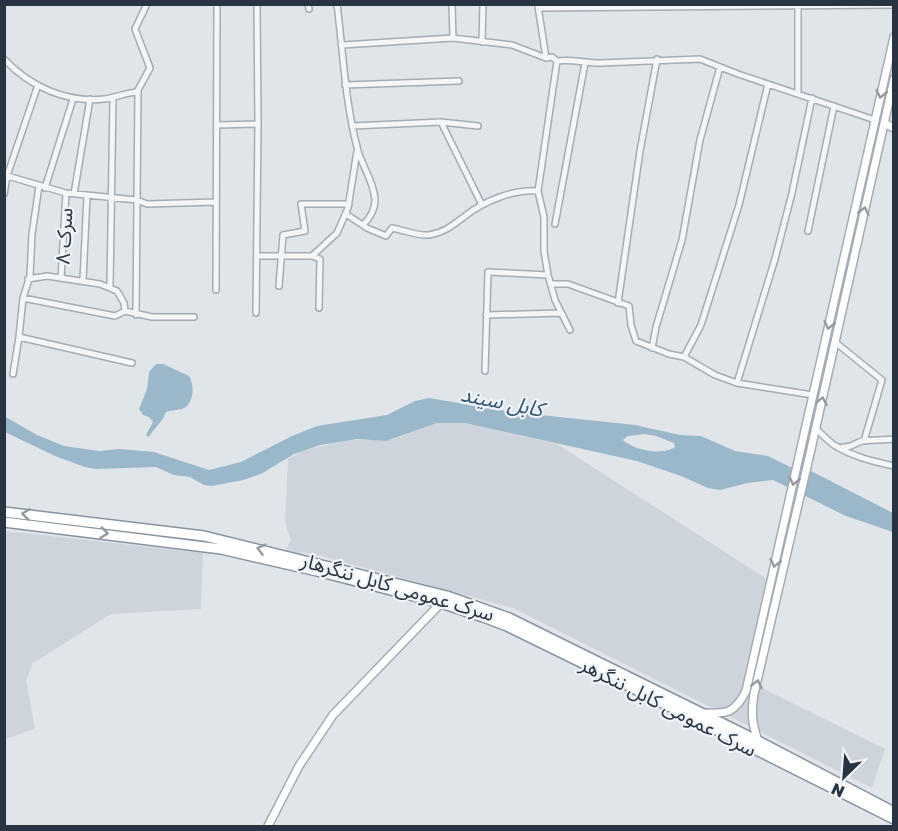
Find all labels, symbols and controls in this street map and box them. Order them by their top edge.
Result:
one-way arrow [875,88,888,98]
one-way arrow [857,206,870,216]
street label: سرک ۸ [50,207,77,265]
one-way arrow [823,320,836,330]
water label: کابل سيند [458,380,550,423]
one-way arrow [814,396,827,406]
one-way arrow [788,475,801,485]
one-way arrow [22,509,31,521]
one-way arrow [100,527,109,539]
one-way arrow [256,543,266,556]
street label: سرک عمومی کابل ننگرهار [297,547,497,626]
one-way arrow [769,558,782,568]
street label: سرک عمومی کابل ننگرهر [576,651,761,762]
one-way arrow [749,679,762,689]
north arrow [814,747,874,807]
text: N [828,779,847,802]

